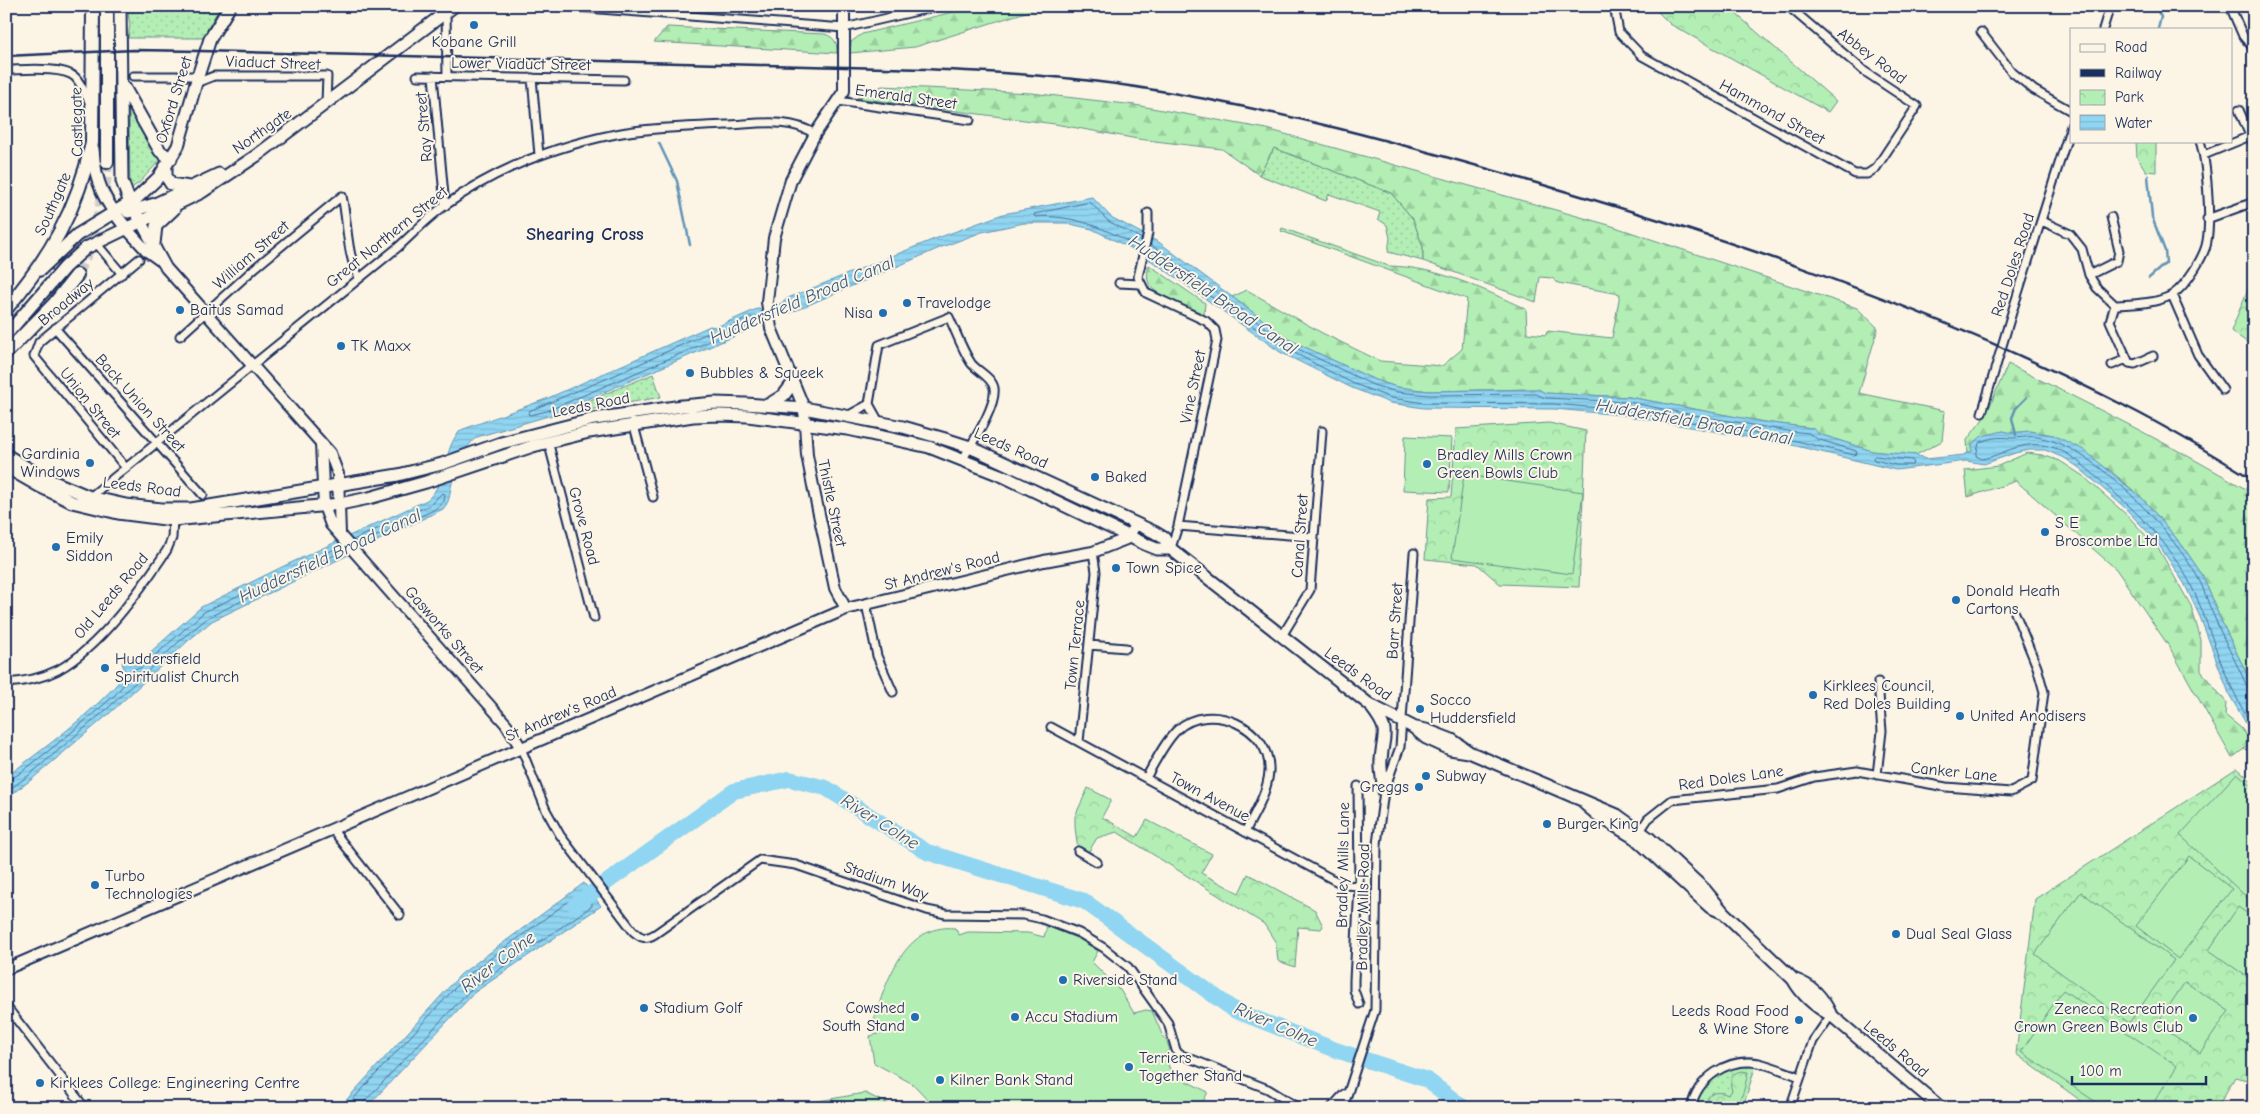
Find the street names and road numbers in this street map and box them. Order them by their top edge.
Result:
street label: Abbey Road [1834,24,1910,88]
street label: Viaduct Street [225,52,321,74]
street label: Oxford Street [152,54,196,146]
street label: Lower Viaduct Street [451,54,592,74]
street label: Hammond Street [1716,76,1828,149]
street label: Emerald Street [854,81,958,113]
street label: Castlegate [67,87,87,157]
street label: Ray Street [412,91,436,163]
street label: Northgate [229,104,295,158]
street label: Southgate [31,170,75,238]
street label: Great Northern Street [323,182,452,291]
street label: Red Doles Road [1988,211,2038,319]
street label: William Street [209,217,293,293]
street label: Broadway [35,274,98,330]
street label: Vine Street [1176,348,1210,425]
street label: Back Union Street [91,350,189,456]
street label: Union Street [56,364,124,443]
street label: Leeds Road [551,389,631,421]
street label: Leeds Road [971,424,1051,472]
street label: Thistle Street [814,458,850,549]
street label: Leeds Road [102,473,182,501]
street label: Grove Road [565,485,603,567]
street label: Canal Street [1288,493,1312,579]
street label: St Andrew's Road [882,548,1002,594]
street label: Old Leeds Road [70,549,152,643]
street label: Gasworks Street [401,582,487,678]
street label: Barr Street [1383,582,1407,660]
street label: Town Terrace [1061,599,1089,691]
street label: Leeds Road [1321,644,1395,704]
street label: St Andrew's Road [503,683,619,745]
street label: Canker Lane [1910,759,1998,785]
street label: Red Doles Lane [1677,762,1785,794]
street label: Town Avenue [1167,768,1253,826]
street label: Bradley Mills Lane [1333,802,1353,928]
street label: Bradley Mills Road [1353,843,1373,971]
street label: Stadium Way [841,858,931,904]
street label: Leeds Road [1860,1017,1932,1081]

